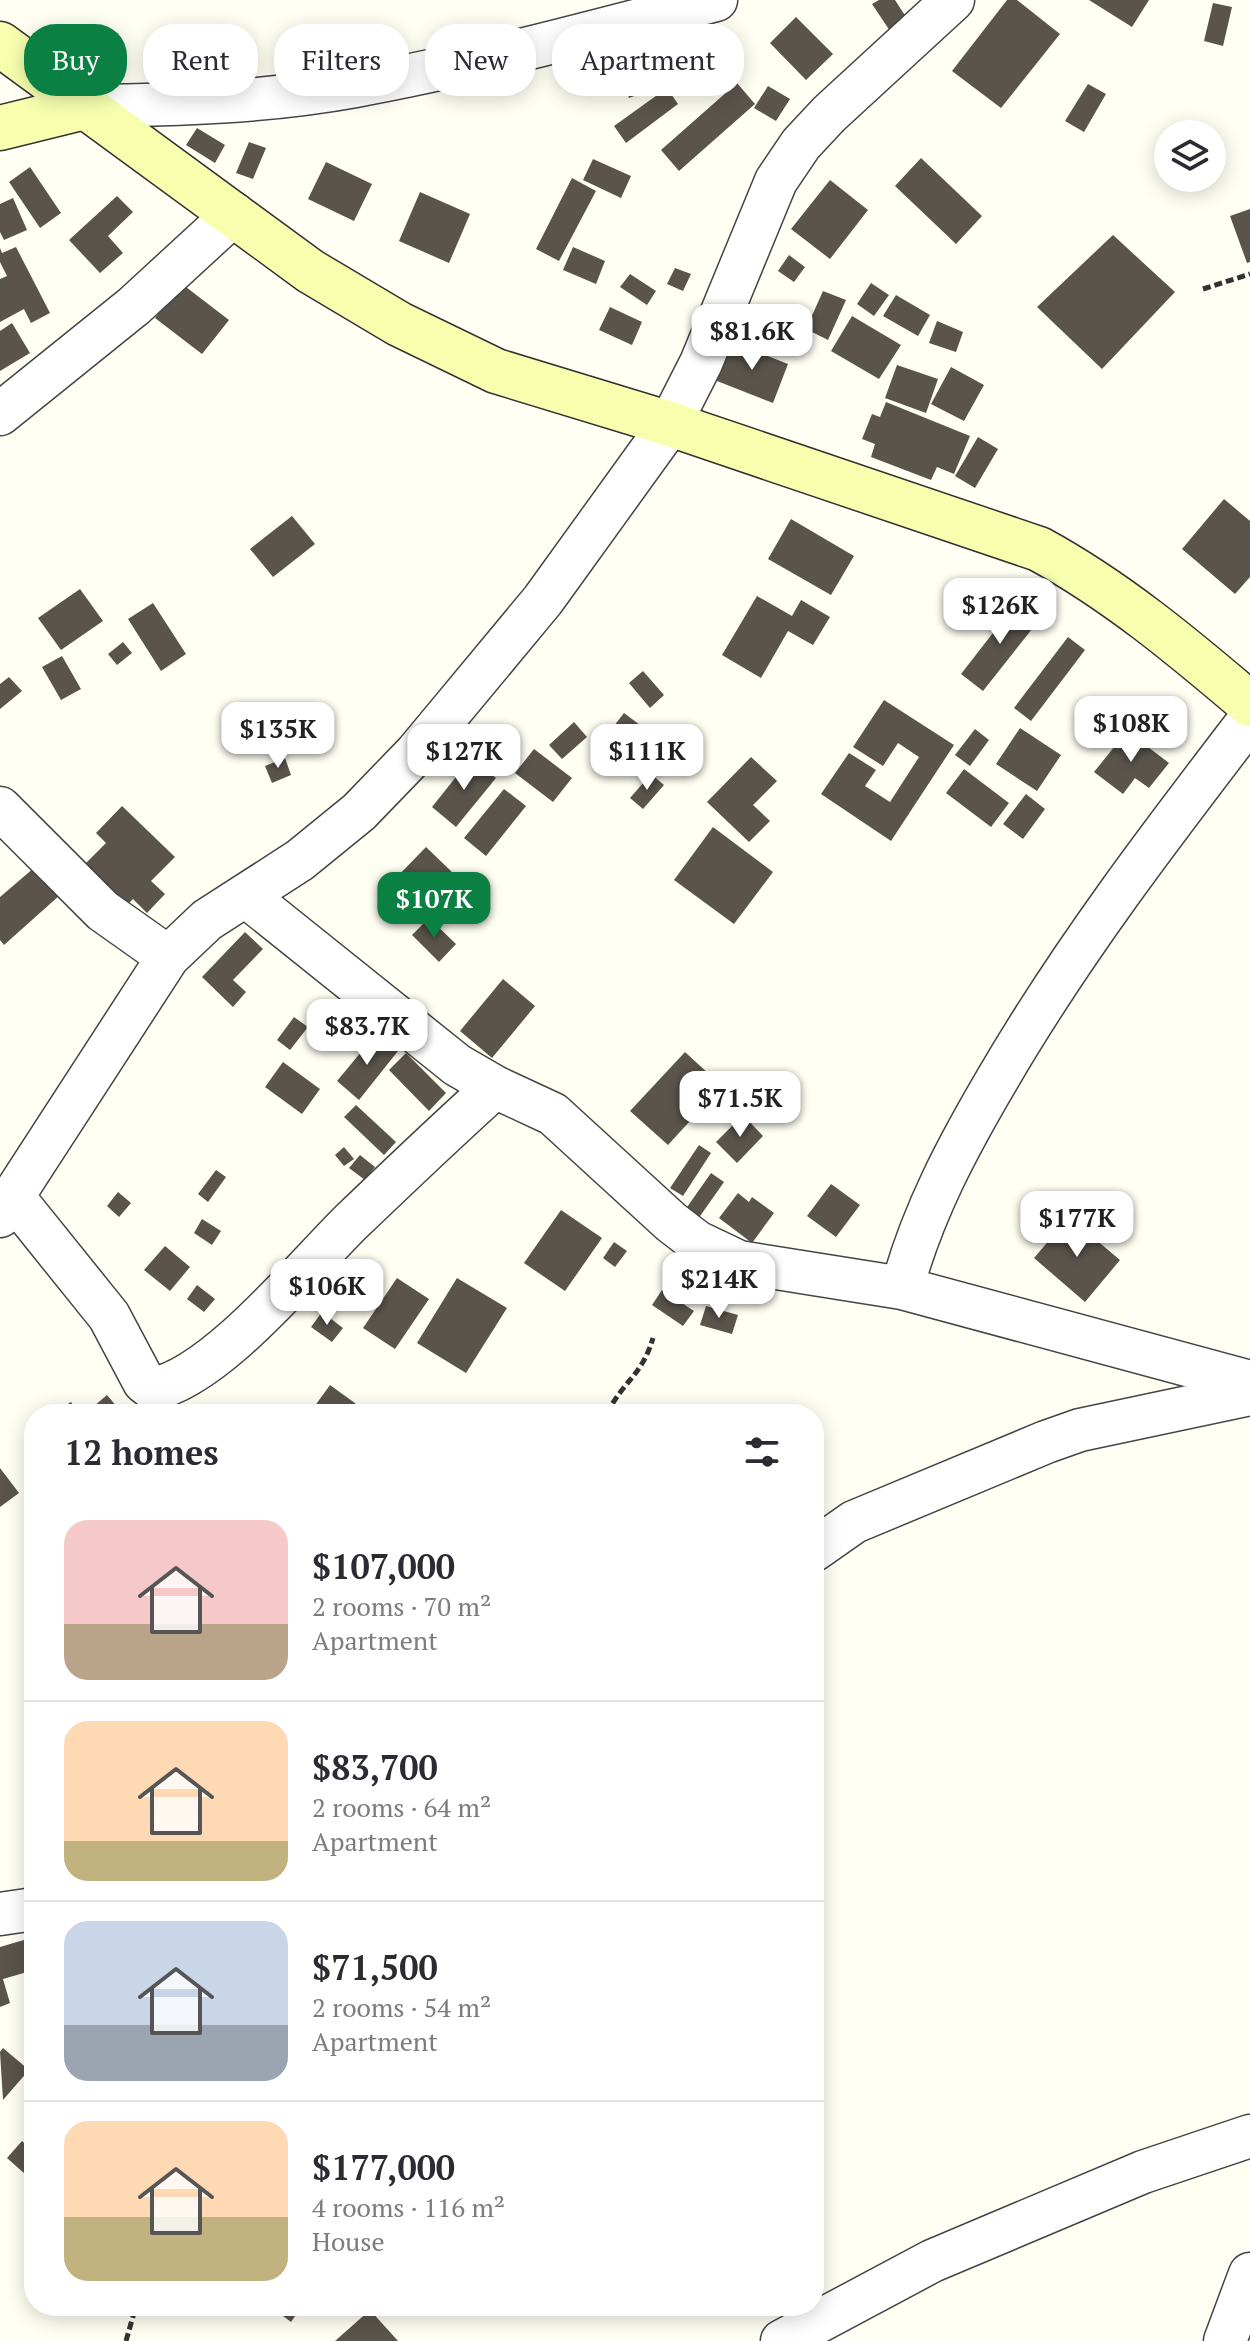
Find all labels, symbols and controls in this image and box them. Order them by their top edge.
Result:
chip: Buy [24,24,127,96]
chip: Rent [143,24,258,96]
chip: Filters [274,24,409,96]
chip: New [425,24,536,96]
chip: Apartment [552,24,744,96]
map controls [1154,120,1226,192]
button: layers [1154,120,1226,192]
pin: $81.6K [687,304,817,372]
text: $81.6K [710,313,794,347]
pin: $126K [944,578,1056,646]
text: $126K [961,587,1039,621]
pin: $108K [1075,696,1187,764]
pin: $135K [222,702,334,770]
text: $108K [1092,705,1170,739]
text: $135K [239,711,317,745]
pin: $127K [408,724,520,792]
pin: $111K [591,724,703,792]
text: $127K [425,733,503,767]
text: $111K [608,733,686,767]
pin: $107K [378,872,490,940]
text: $107K [395,881,473,915]
pin: $83.7K [302,999,432,1067]
text: $83.7K [325,1008,409,1042]
pin: $71.5K [675,1071,805,1139]
text: $71.5K [698,1080,782,1114]
pin: $177K [1021,1191,1133,1259]
text: $177K [1038,1200,1116,1234]
pin: $214K [663,1252,775,1320]
pin: $106K [271,1259,383,1327]
text: $214K [680,1261,758,1295]
text: $106K [288,1268,366,1302]
text: 12 homes [64,1430,219,1475]
icon: filters [740,1430,784,1474]
text: $107,000 [312,1544,455,1589]
icon: home [128,1552,224,1648]
text: 2 rooms · 70 m² [312,1589,491,1623]
text: Apartment [312,1623,438,1657]
text: $83,700 [312,1745,438,1790]
icon: home [128,1753,224,1849]
text: 2 rooms · 64 m² [312,1790,491,1824]
text: Apartment [312,1824,438,1858]
text: $71,500 [312,1945,438,1990]
icon: home [128,1953,224,2049]
text: 2 rooms · 54 m² [312,1990,491,2024]
text: Apartment [312,2024,438,2058]
text: $177,000 [312,2145,455,2190]
icon: home [128,2153,224,2249]
text: 4 rooms · 116 m² [312,2190,505,2224]
text: House [312,2224,385,2258]

